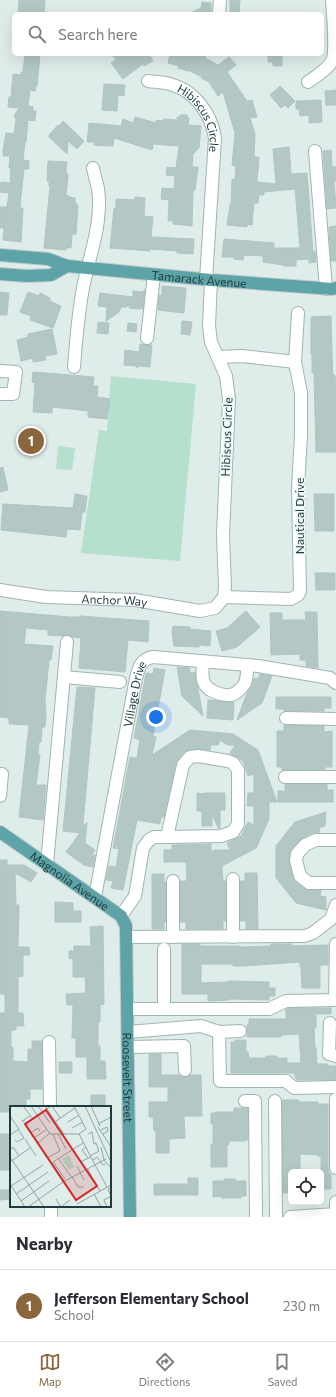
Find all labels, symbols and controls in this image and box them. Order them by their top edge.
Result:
search box [12,12,324,56]
icon: search [26,23,48,45]
text: Search here [58,25,137,43]
street label: Hibiscus Circle [175,81,222,153]
street label: Tamarack Avenue [151,267,247,290]
street label: Hibiscus Circle [218,397,234,477]
pin: 1 [18,426,44,456]
street label: Nautical Drive [292,478,306,554]
street label: Anchor Way [81,591,149,609]
street label: Village Drive [120,658,149,728]
your location [146,707,166,727]
street label: Magnolia Avenue [28,848,112,913]
street label: Roosevelt Street [120,1032,136,1123]
inset map [10,1106,111,1207]
map controls [288,1169,324,1205]
button: locate [288,1169,324,1205]
text: Nearby [16,1233,73,1254]
text: Jefferson Elementary School [54,1289,249,1307]
text: 1 [26,1298,32,1314]
text: 230 m [283,1298,320,1314]
text: School [54,1307,94,1323]
tab: Map [39,1351,61,1388]
tab: Directions [139,1351,190,1388]
tab: Saved [268,1351,297,1388]

